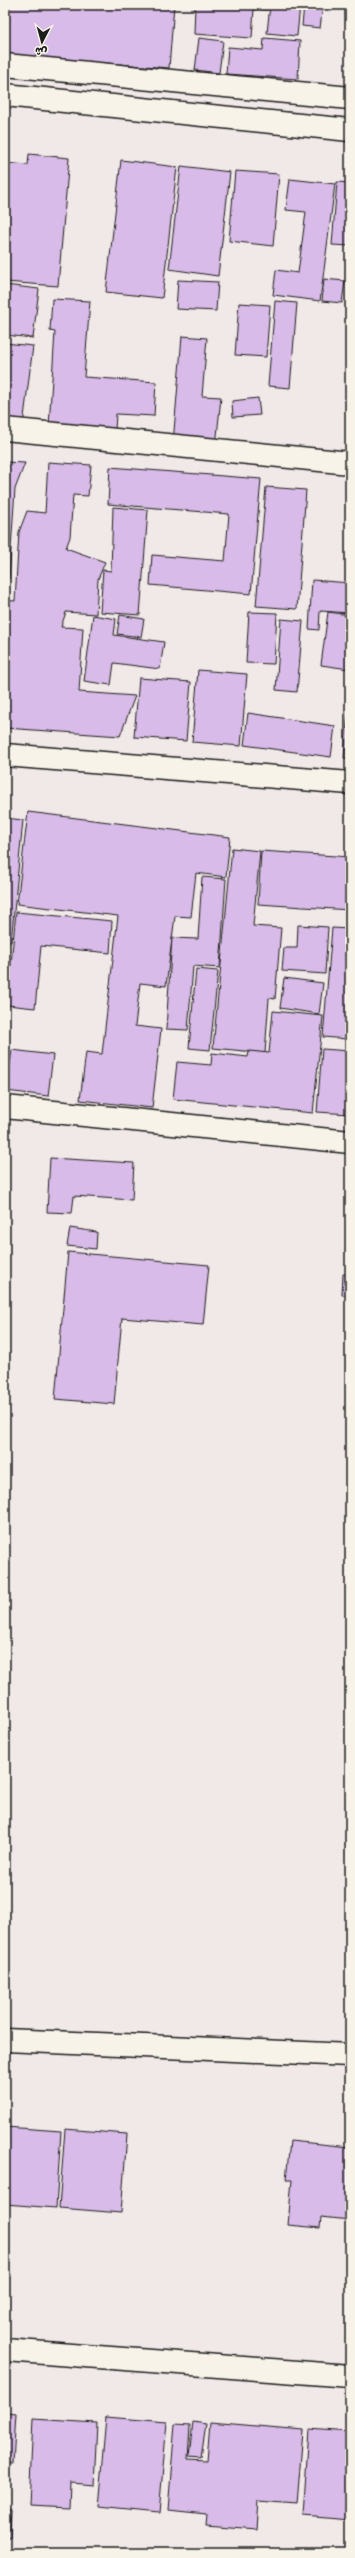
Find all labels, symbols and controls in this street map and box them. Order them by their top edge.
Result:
north arrow [22,22,62,62]
text: ش [34,41,48,61]

